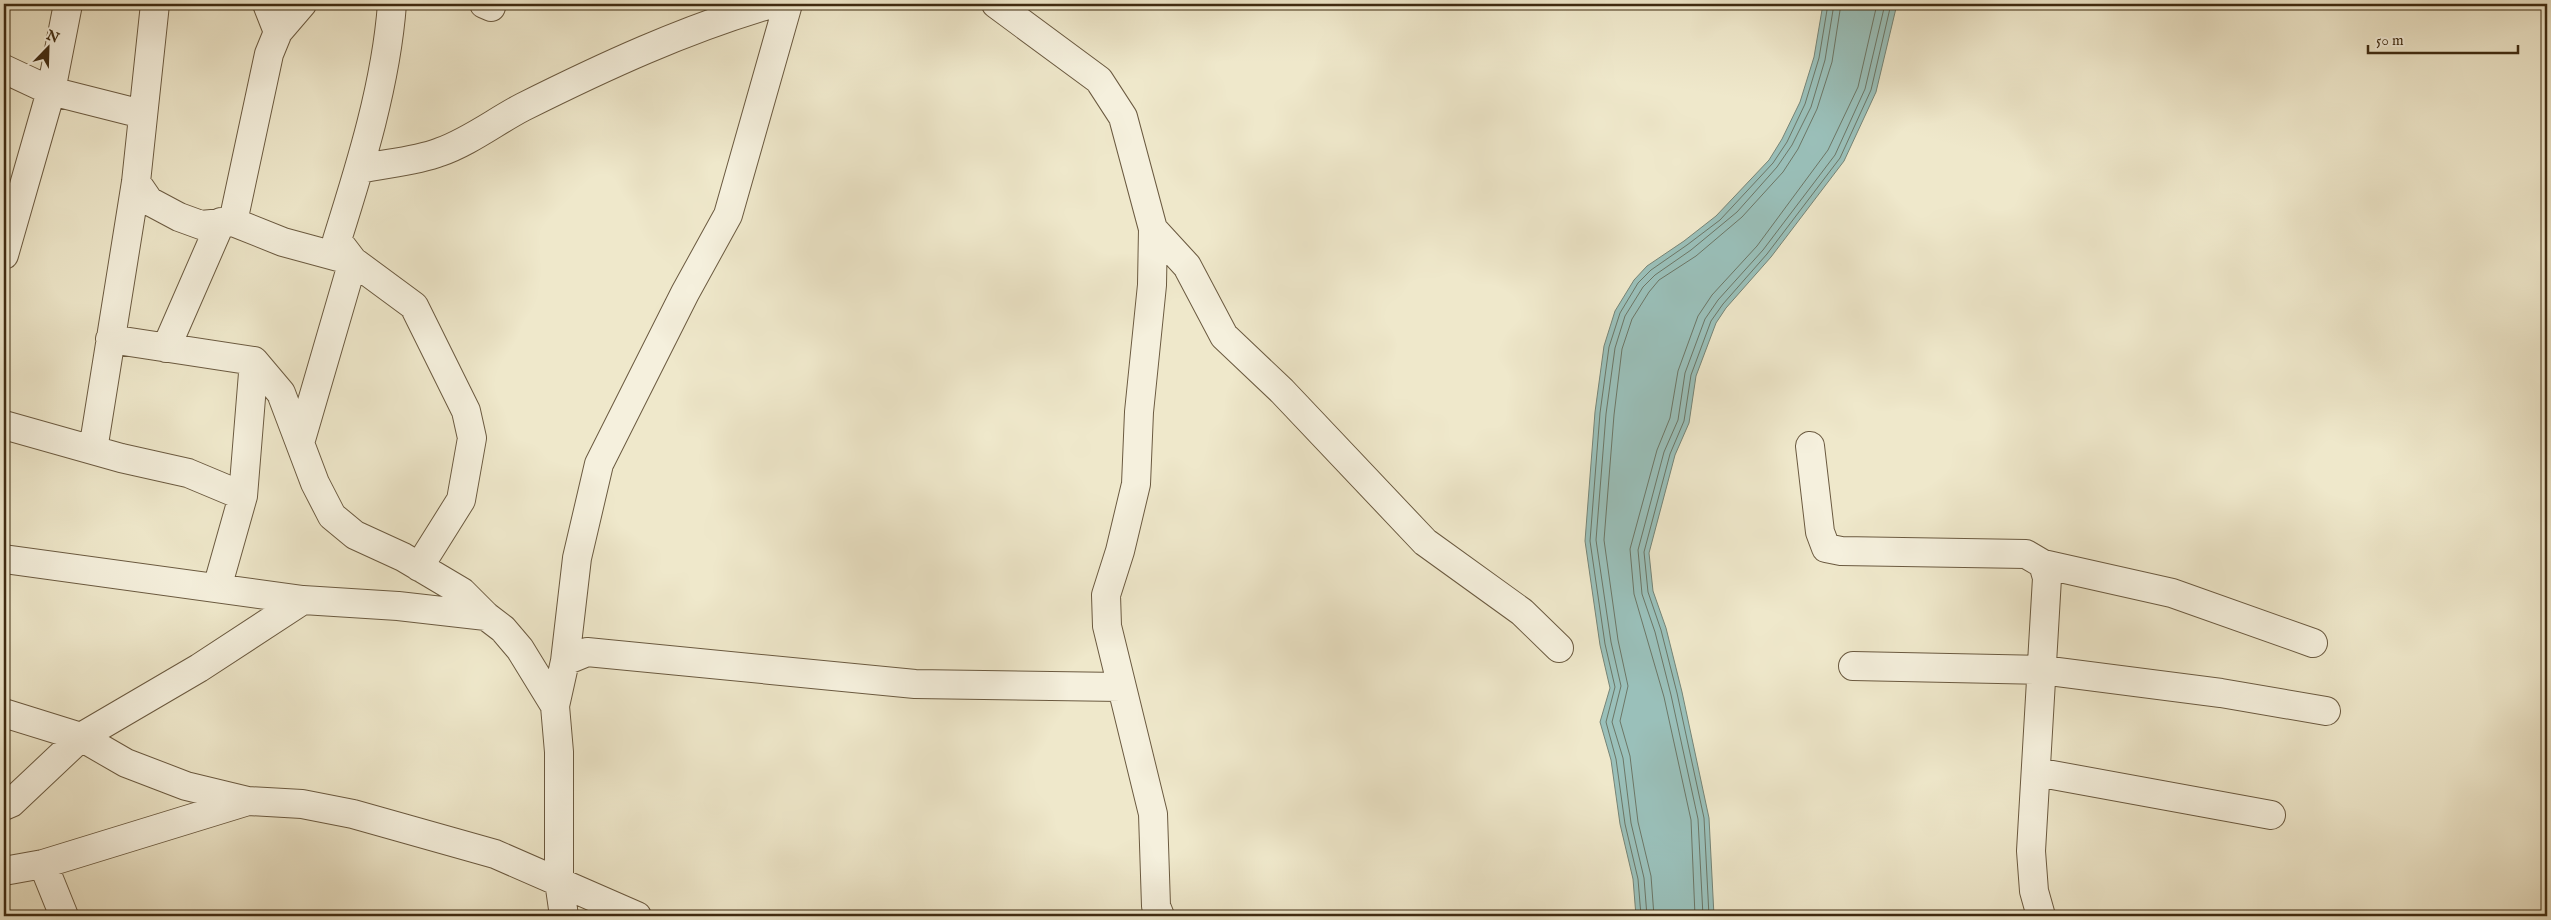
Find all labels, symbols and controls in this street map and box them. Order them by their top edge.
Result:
north arrow [22,22,72,72]
scale bar [2368,22,2518,54]
text: N [43,26,62,48]
text: 50 m [2376,31,2404,50]

